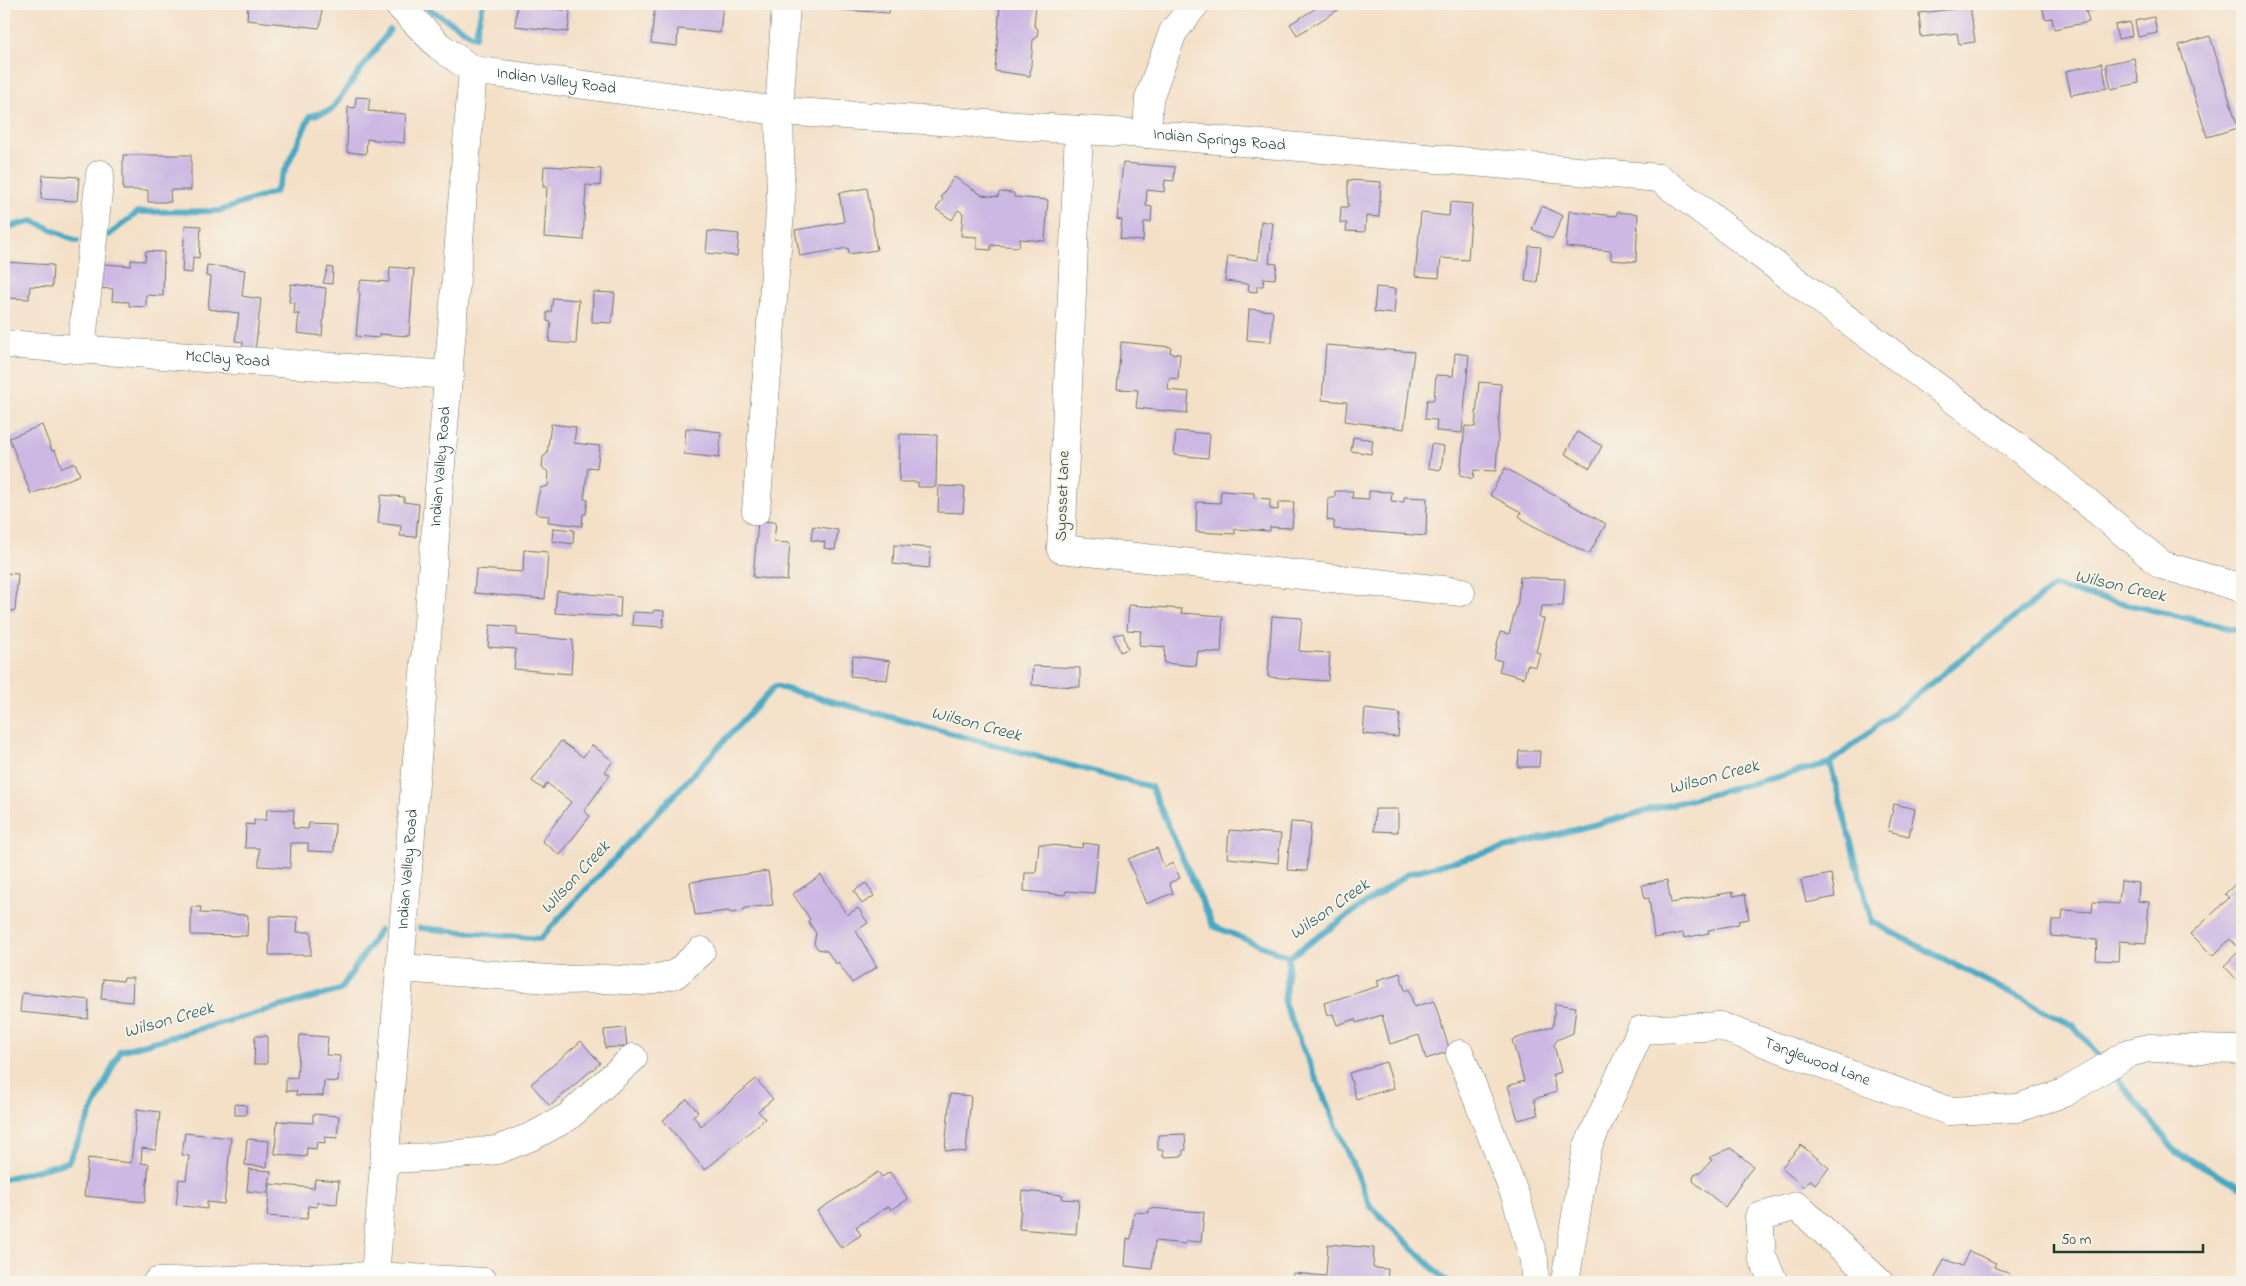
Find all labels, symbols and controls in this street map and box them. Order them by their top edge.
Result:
street label: Indian Valley Road [495,61,618,101]
street label: Indian Springs Road [1152,123,1287,158]
street label: McClay Road [184,345,271,374]
street label: Indian Valley Road [424,406,458,528]
street label: Syosset Lane [1049,450,1077,542]
water label: Wilson Creek [2072,564,2169,610]
water label: Wilson Creek [928,700,1025,750]
water label: Wilson Creek [1666,753,1763,803]
street label: Indian Valley Road [391,808,425,930]
water label: Wilson Creek [535,834,618,921]
water label: Wilson Creek [1285,872,1376,947]
water label: Wilson Creek [121,995,218,1046]
street label: Tanglewood Lane [1760,1031,1874,1093]
scale bar [2054,1221,2202,1253]
text: 50 m [2061,1229,2092,1251]

